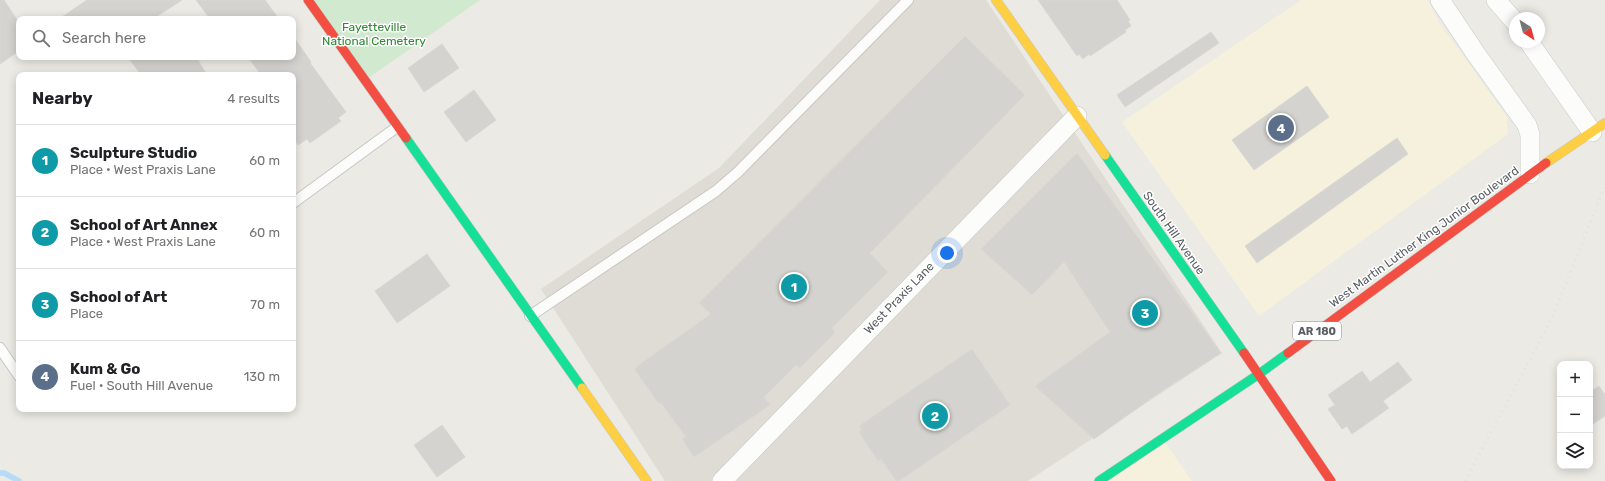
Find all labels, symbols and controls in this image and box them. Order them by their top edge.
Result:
north arrow [1509,12,1545,48]
search box [16,16,296,60]
park label: Fayetteville National Cemetery [322,20,426,48]
icon: search [30,27,52,49]
text: Search here [62,29,146,47]
text: Nearby [32,88,93,108]
text: 4 results [227,91,280,106]
pin: 4 [1268,113,1294,143]
text: Sculpture Studio [70,144,197,162]
text: 1 [42,153,48,168]
text: 60 m [249,153,280,168]
text: Place · West Praxis Lane [70,162,216,177]
street label: West Martin Luther King Junior Boulevard [1327,164,1521,310]
street label: South Hill Avenue [1140,189,1208,278]
text: School of Art Annex [70,216,218,234]
text: 2 [41,225,49,240]
text: 60 m [249,225,280,240]
text: Place · West Praxis Lane [70,234,216,249]
your location [937,243,957,263]
street label: West Praxis Lane [861,259,937,337]
pin: 1 [781,272,807,302]
text: School of Art [70,288,167,306]
text: 3 [41,297,49,312]
text: 70 m [250,297,280,312]
pin: 3 [1132,298,1158,328]
text: Place [70,306,103,321]
road number: AR 180 [1293,322,1341,340]
text: Kum & Go [70,360,141,378]
map controls [1557,361,1593,469]
button: + [1557,361,1593,397]
text: 4 [41,369,49,384]
text: 130 m [244,369,280,384]
text: Fuel · South Hill Avenue [70,378,213,393]
button: − [1557,397,1593,433]
pin: 2 [922,401,948,431]
button: layers [1557,433,1593,469]

